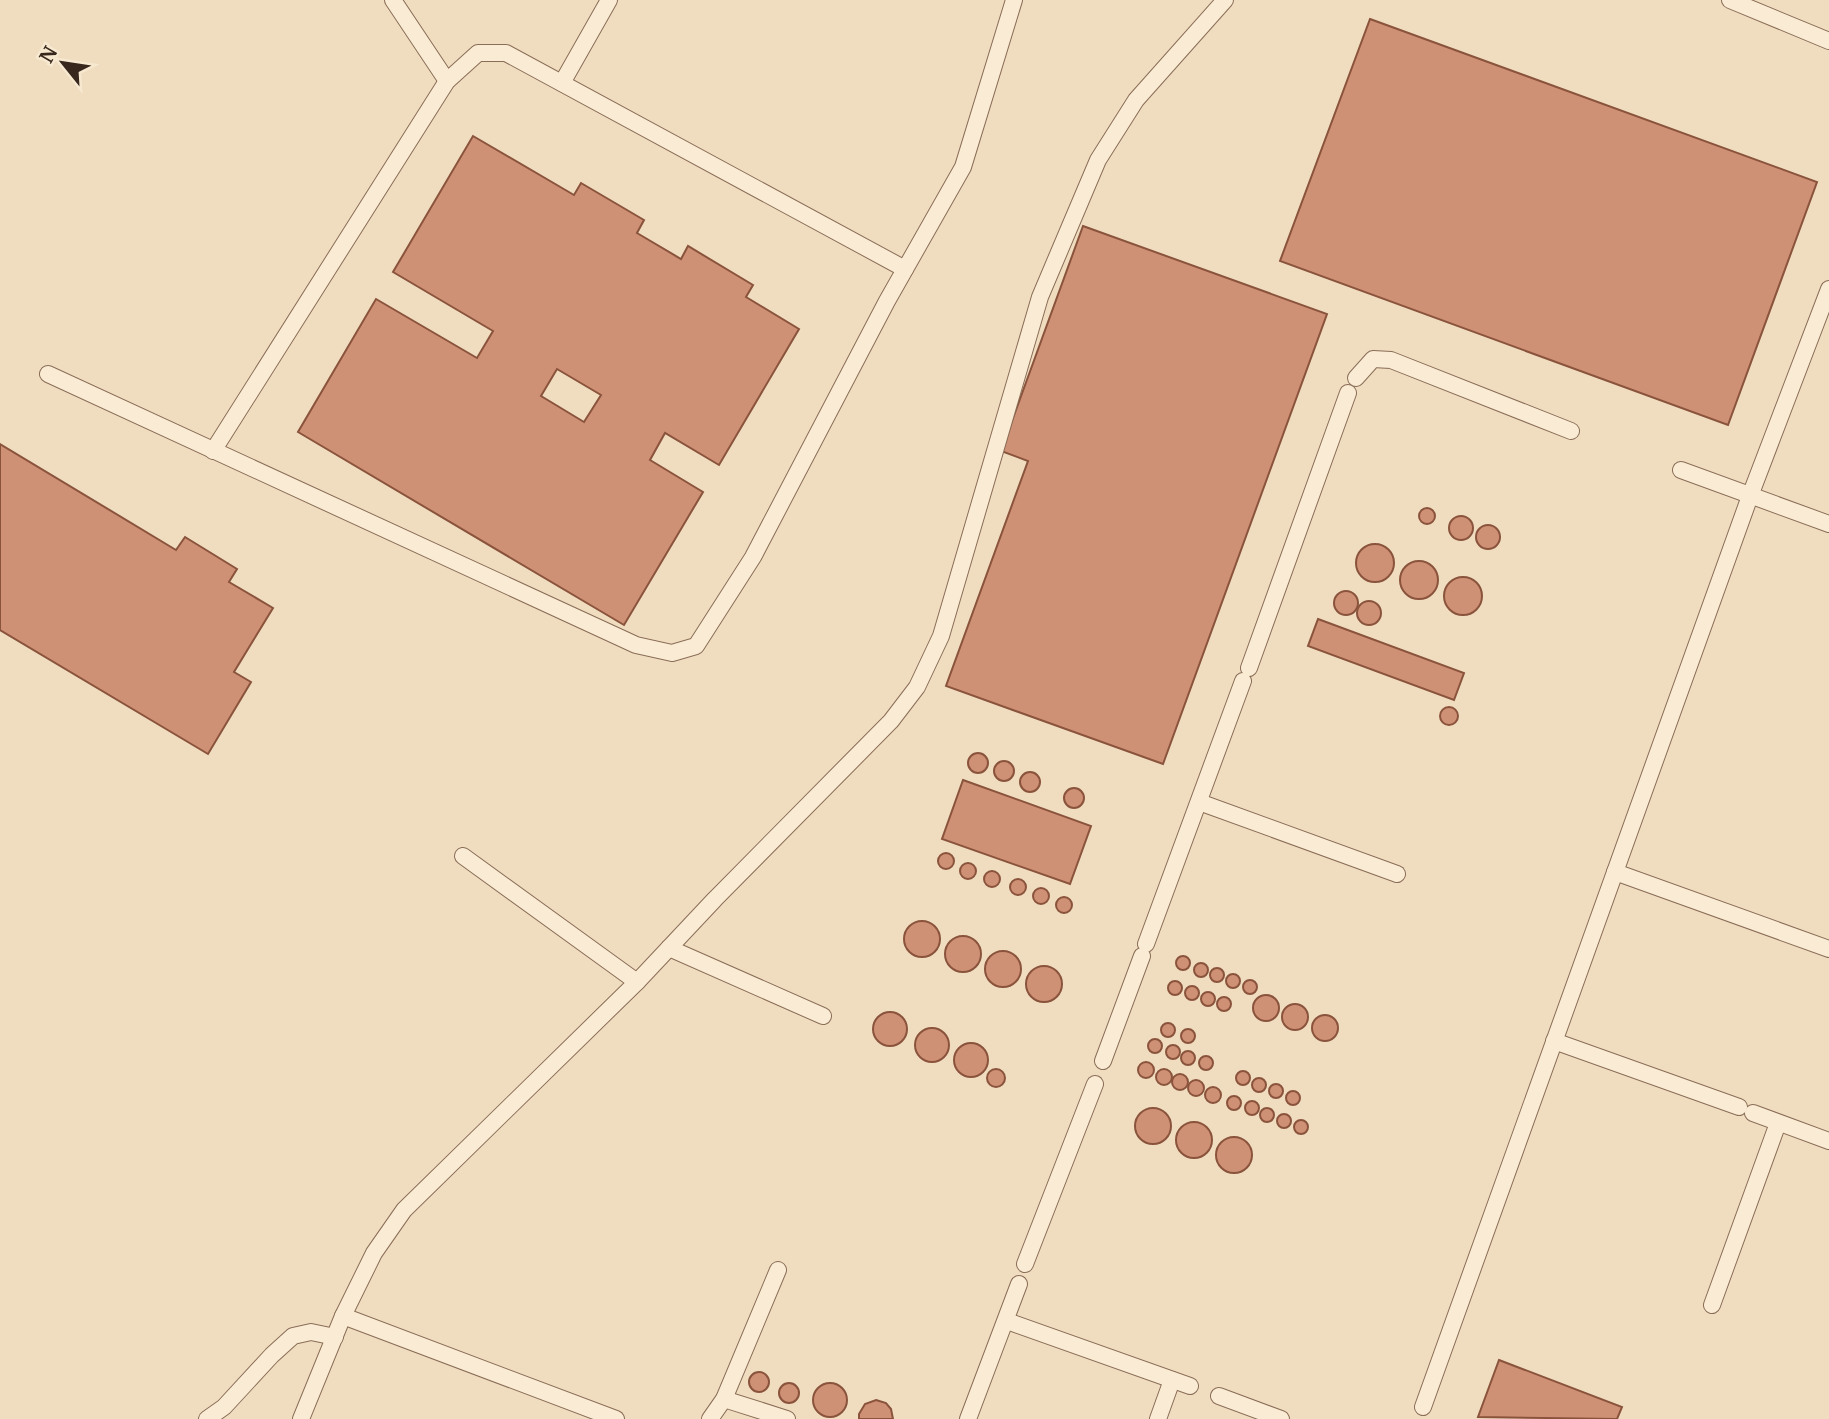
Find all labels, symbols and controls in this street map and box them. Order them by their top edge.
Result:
north arrow [28,28,98,98]
text: N [34,42,62,67]

